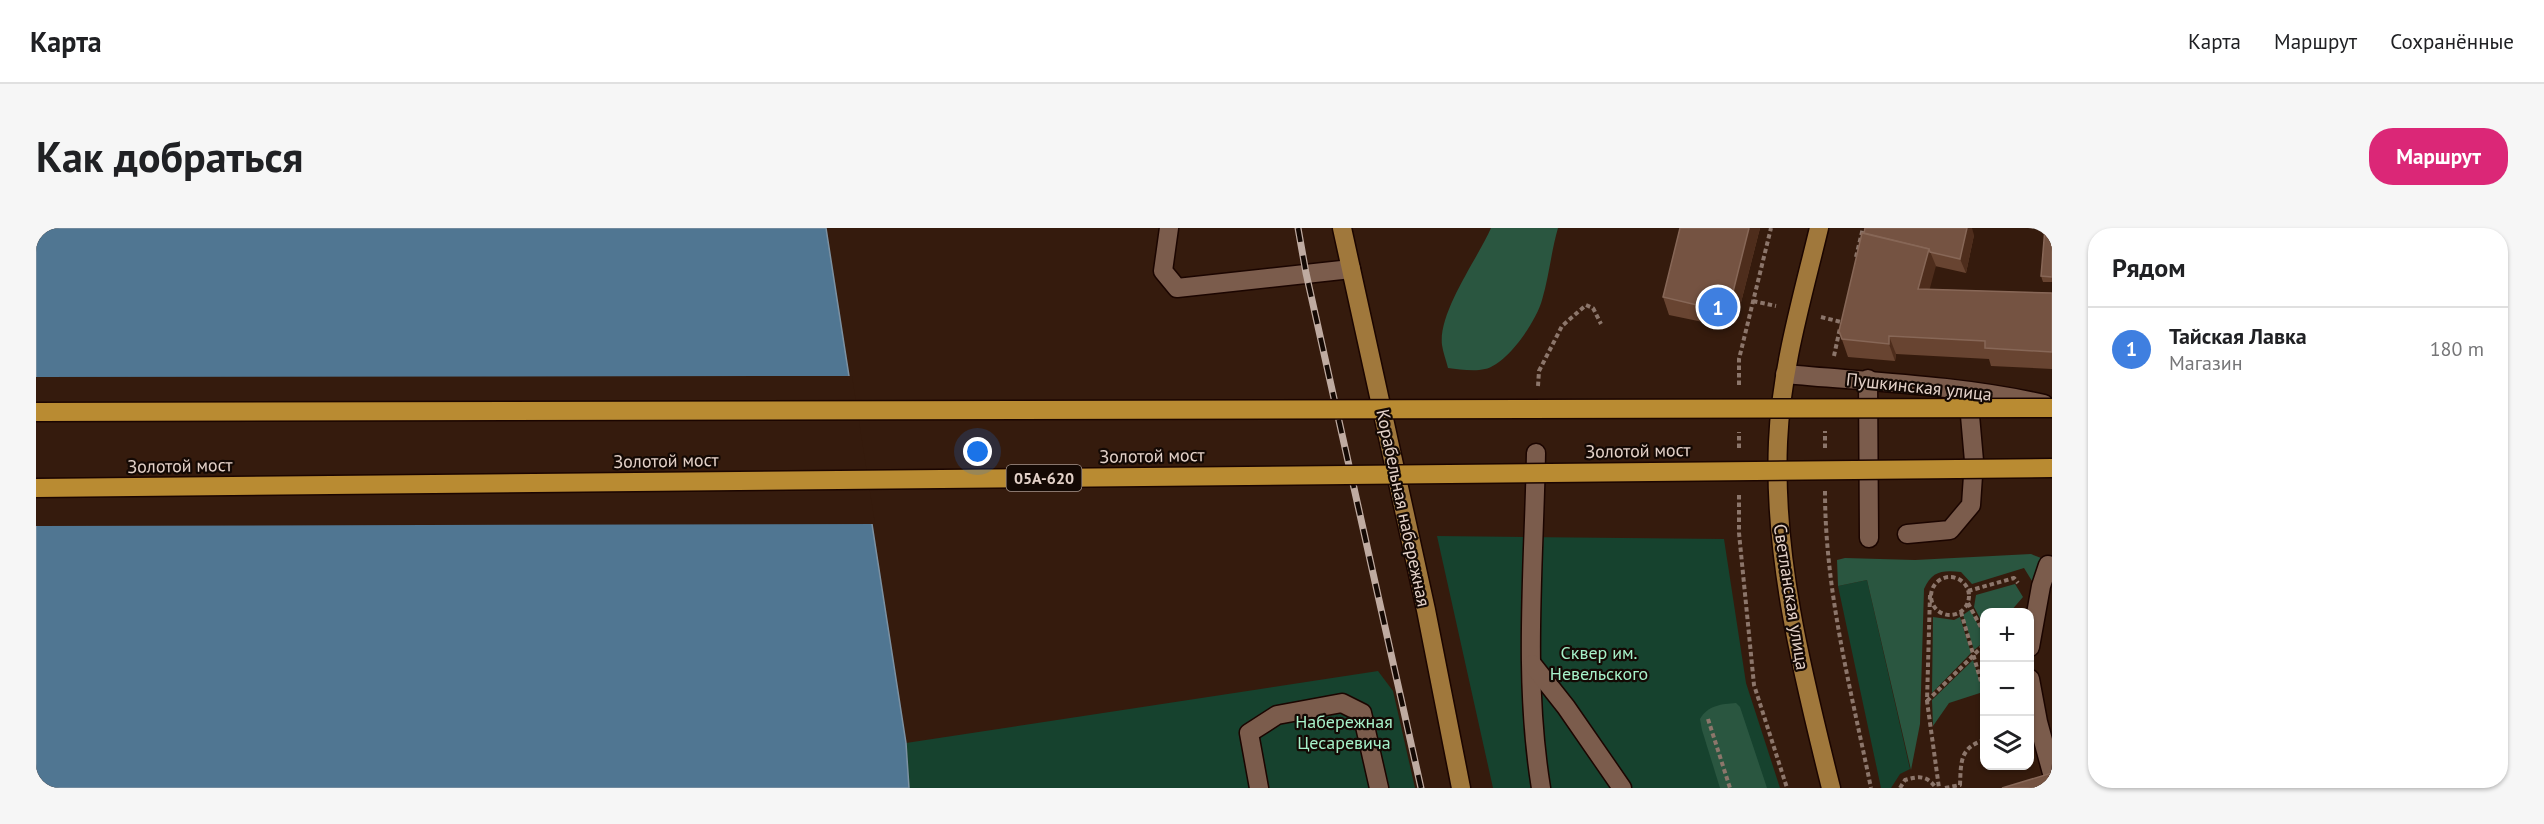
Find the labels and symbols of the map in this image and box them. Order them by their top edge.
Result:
pin: 1 [1698,284,1738,329]
street label: Пушкинская улица [1845,367,1993,406]
street label: Корабельная набережная [1371,407,1436,609]
your location [963,437,992,466]
street label: Золотой мост [1585,438,1692,463]
street label: Золотой мост [1099,443,1206,468]
street label: Золотой мост [613,448,720,473]
street label: Золотой мост [127,453,234,478]
road number: 05А-620 [1006,465,1082,491]
street label: Светланская улица [1769,522,1814,672]
park label: Сквер им. Невельского [1550,641,1648,685]
park label: Набережная Цесаревича [1295,710,1393,754]

